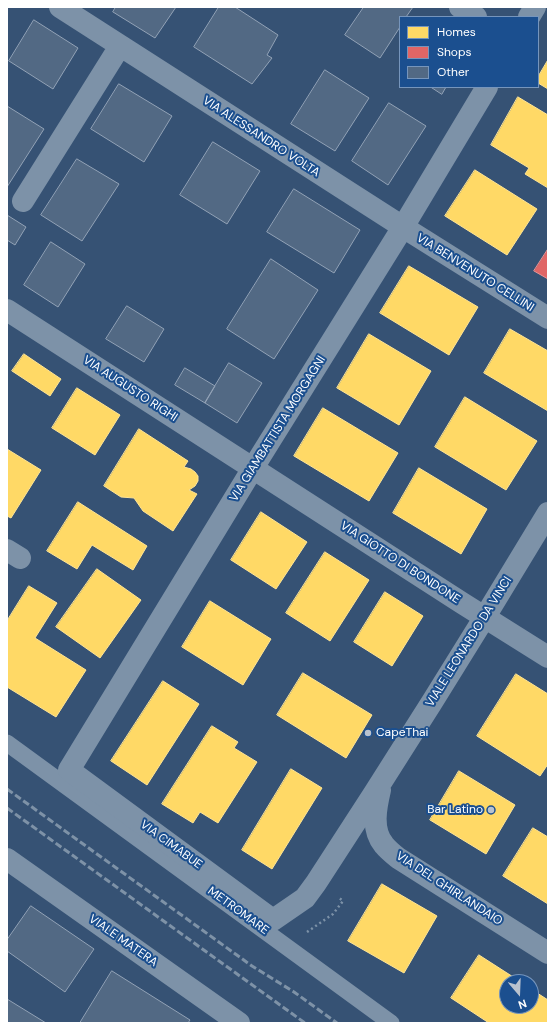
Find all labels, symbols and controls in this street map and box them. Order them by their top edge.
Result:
legend [399,16,539,88]
text: Homes [437,24,476,40]
text: Shops [437,44,472,60]
text: Other [437,64,469,80]
street label: VIA ALESSANDRO VOLTA [200,94,322,180]
street label: VIA BENVENUTO CELLINI [414,231,536,315]
street label: VIA AUGUSTO RIGHI [80,353,180,425]
street label: VIA GIAMBATTISTA MORGAGNI [227,353,329,505]
street label: VIA GIOTTO DI BONDONE [337,519,463,607]
street label: VIALE LEONARDO DA VINCI [423,574,515,710]
place label: CapeThai [376,726,428,740]
marker: CapeThai [363,728,373,738]
place label: Bar Latino [427,803,483,817]
marker: Bar Latino [486,805,496,815]
street label: VIA CIMABUE [137,818,205,872]
street label: VIA DEL GHIRLANDAIO [393,849,505,929]
street label: METROMARE [205,884,271,938]
street label: VIALE MATERA [86,912,160,970]
north arrow [499,974,539,1014]
text: N [517,996,529,1012]

